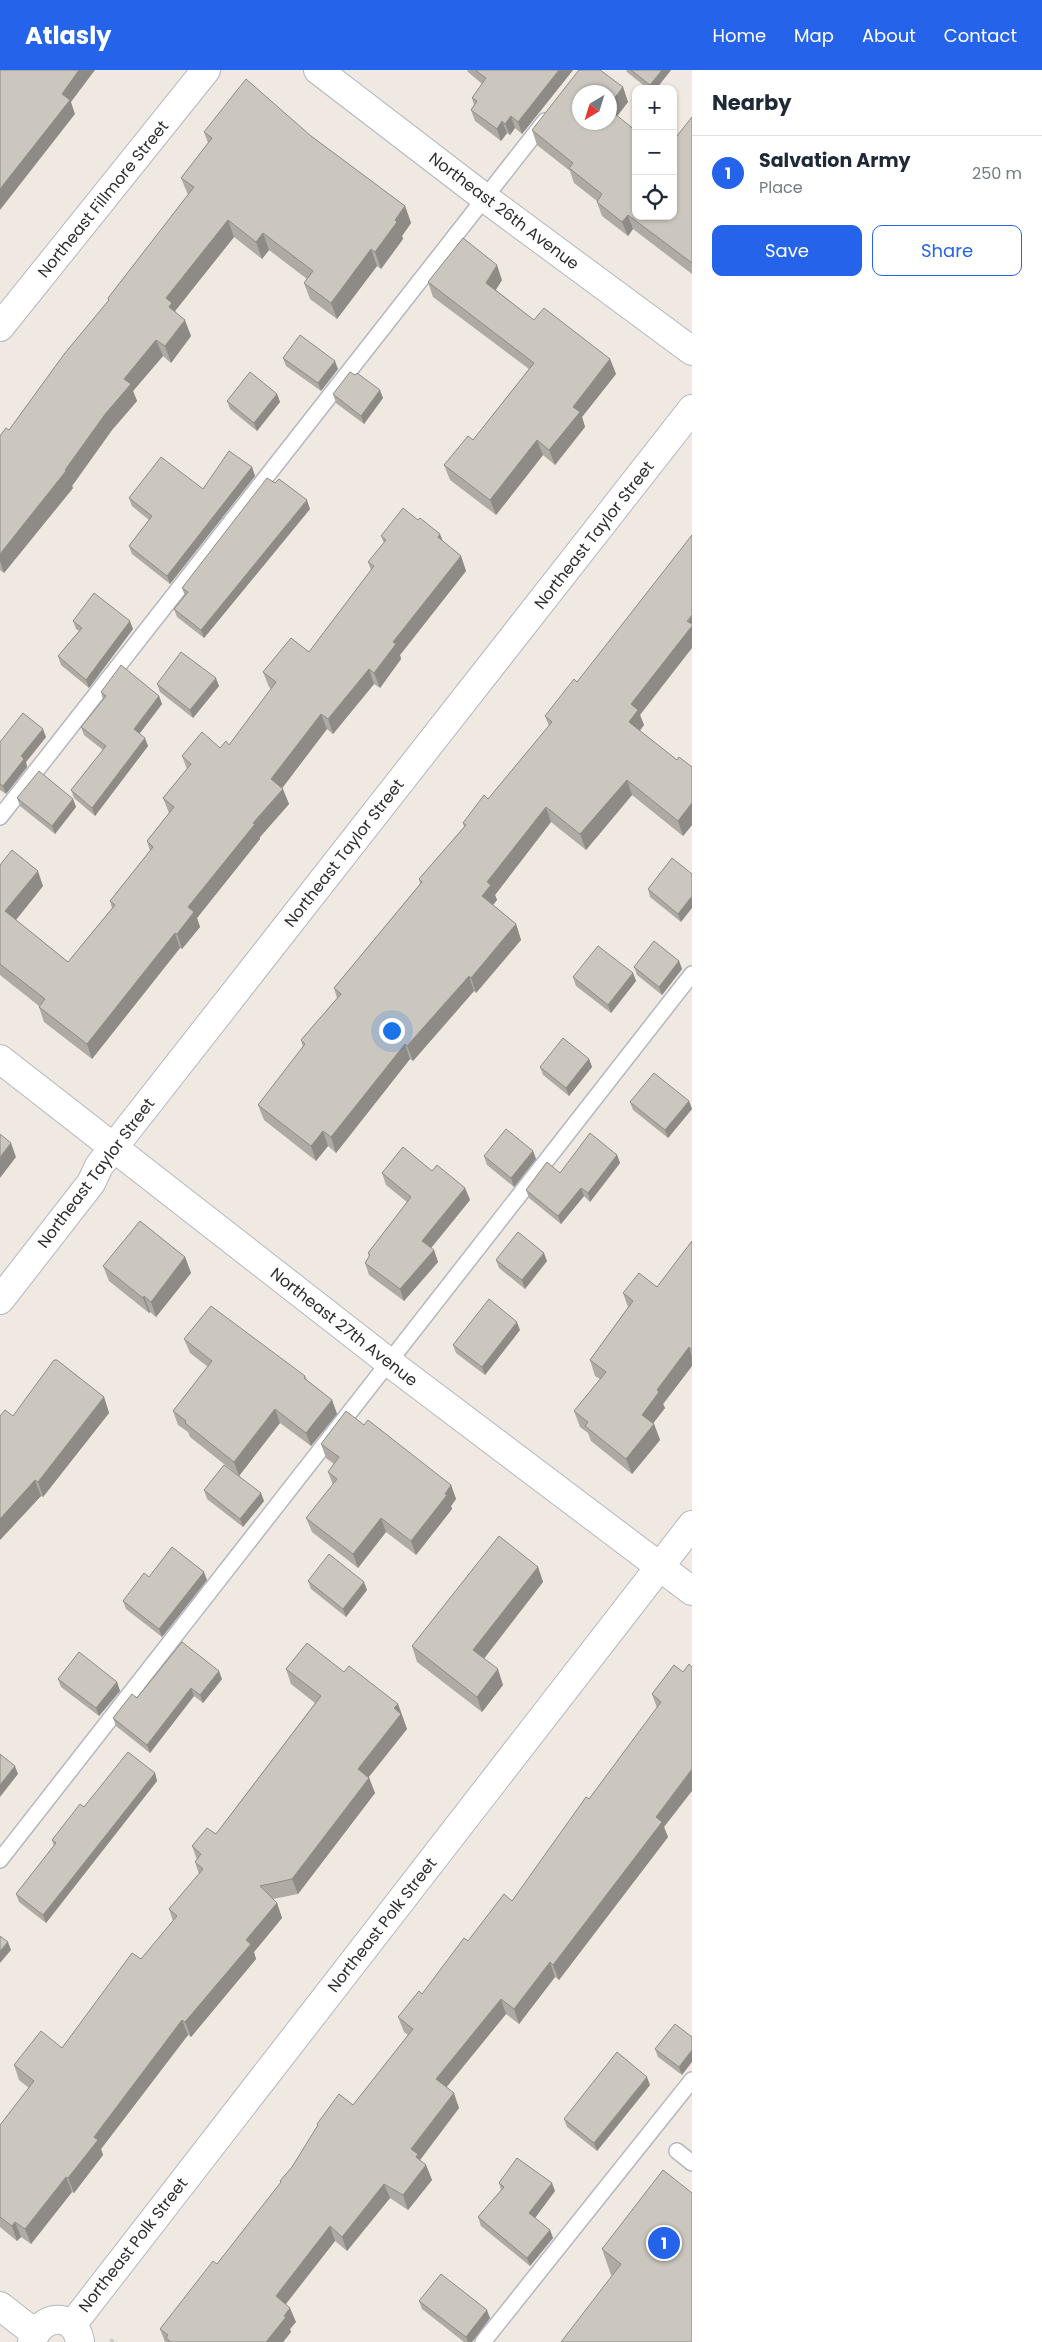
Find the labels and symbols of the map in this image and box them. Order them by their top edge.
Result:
north arrow [572,85,617,130]
street label: Northeast Fillmore Street [32,115,174,283]
street label: Northeast 26th Avenue [424,147,584,275]
street label: Northeast Taylor Street [529,456,659,614]
street label: Northeast Taylor Street [279,774,409,932]
your location [379,1018,405,1044]
street label: Northeast Taylor Street [32,1093,160,1253]
street label: Northeast 27th Avenue [266,1262,422,1392]
street label: Northeast Polk Street [322,1853,442,1997]
street label: Northeast Polk Street [73,2173,193,2317]
pin: 1 [648,2224,680,2262]

